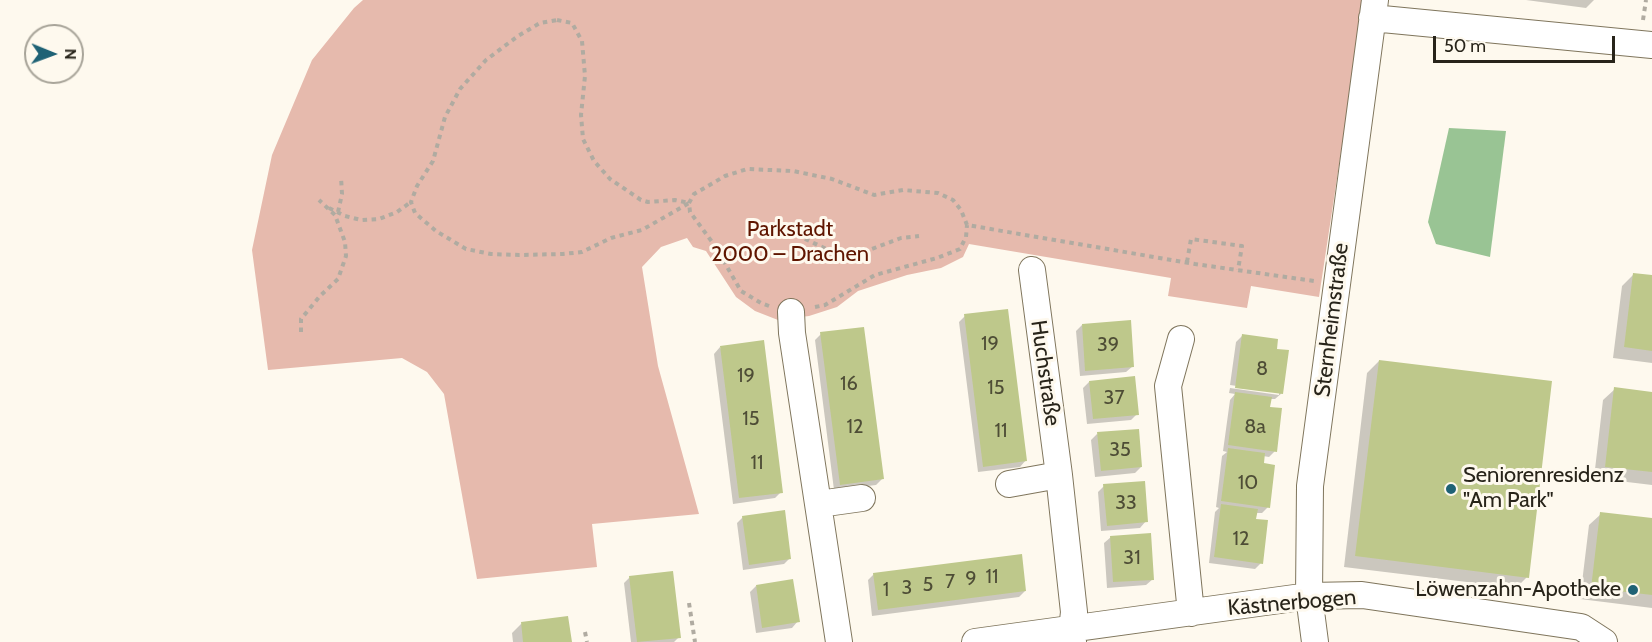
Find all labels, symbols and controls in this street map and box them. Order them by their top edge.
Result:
north arrow [24,24,84,84]
scale bar [1436,24,1618,62]
text: 50 m [1444,35,1486,57]
text: N [61,48,80,60]
park label: Parkstadt 2000 – Drachen [711,217,869,268]
street label: Sternheimstraße [1309,241,1355,399]
street label: Huchstraße [1025,318,1065,428]
house number: 19 [981,332,999,356]
house number: 39 [1097,333,1119,357]
house number: 8 [1256,357,1268,381]
house number: 19 [737,364,755,388]
house number: 16 [840,372,858,396]
house number: 15 [987,376,1005,400]
house number: 37 [1104,386,1124,410]
house number: 15 [742,407,760,431]
house number: 12 [847,415,863,439]
house number: 8a [1244,415,1266,439]
house number: 11 [994,419,1008,443]
house number: 35 [1109,438,1131,462]
house number: 11 [750,451,764,475]
place label: Seniorenresidenz "Am Park" [1463,463,1624,514]
house number: 10 [1238,471,1258,495]
marker: Seniorenresidenz "Am Park" [1444,482,1458,496]
house number: 33 [1115,491,1137,515]
house number: 12 [1233,527,1249,551]
house number: 31 [1123,546,1141,570]
house number: 11 [985,565,999,589]
house number: 9 [965,567,977,591]
house number: 7 [945,570,955,594]
house number: 5 [923,573,933,597]
house number: 3 [902,576,912,600]
place label: Löwenzahn-Apotheke [1415,577,1621,603]
house number: 1 [883,578,889,602]
marker: Löwenzahn-Apotheke [1626,583,1640,597]
street label: Kästnerbogen [1227,584,1357,622]

